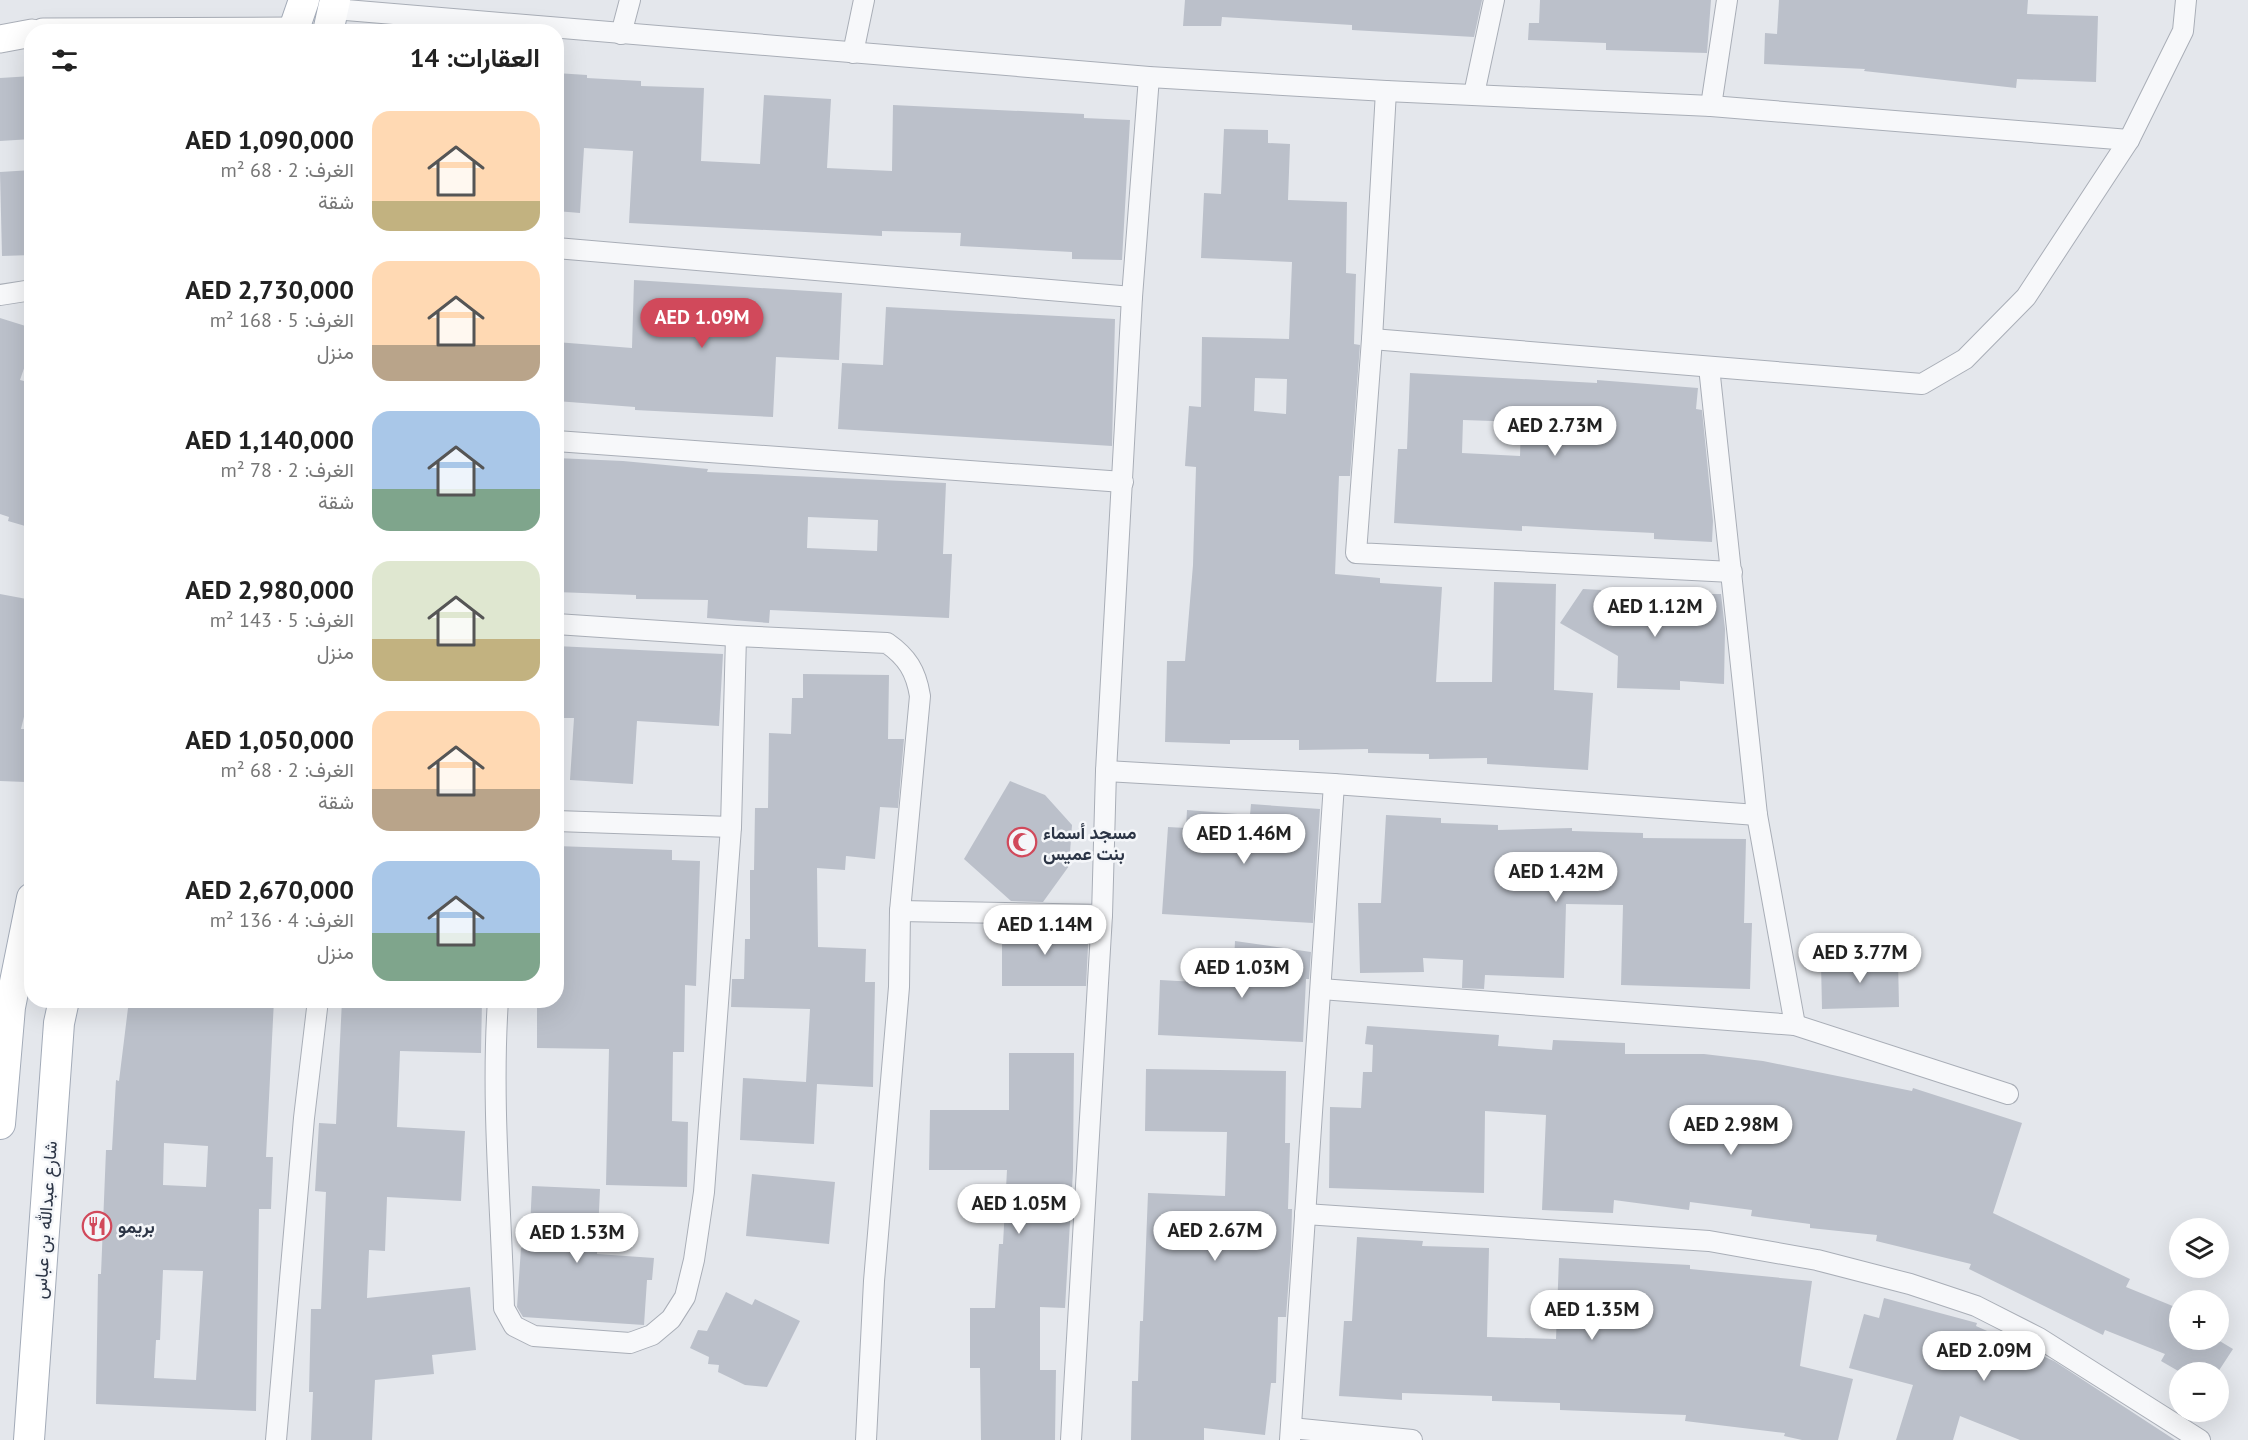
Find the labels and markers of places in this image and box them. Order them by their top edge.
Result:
pin: AED 1.09M [633,298,771,349]
pin: AED 2.73M [1486,406,1624,457]
pin: AED 1.12M [1586,587,1724,638]
pin: AED 1.46M [1175,814,1313,865]
place label: مسجد أسماء بنت عميس [1043,821,1137,865]
mosque icon: مسجد أسماء بنت عميس [1006,826,1038,858]
pin: AED 1.42M [1487,852,1625,903]
pin: AED 1.14M [976,905,1114,956]
pin: AED 3.77M [1791,933,1929,984]
pin: AED 1.03M [1173,948,1311,999]
pin: AED 2.98M [1662,1105,1800,1156]
pin: AED 1.05M [950,1184,1088,1235]
restaurant icon: بريمو [81,1210,113,1242]
pin: AED 2.67M [1146,1211,1284,1262]
pin: AED 1.53M [508,1213,646,1264]
place label: بريمو [118,1215,155,1238]
pin: AED 1.35M [1523,1290,1661,1341]
pin: AED 2.09M [1915,1331,2053,1382]

